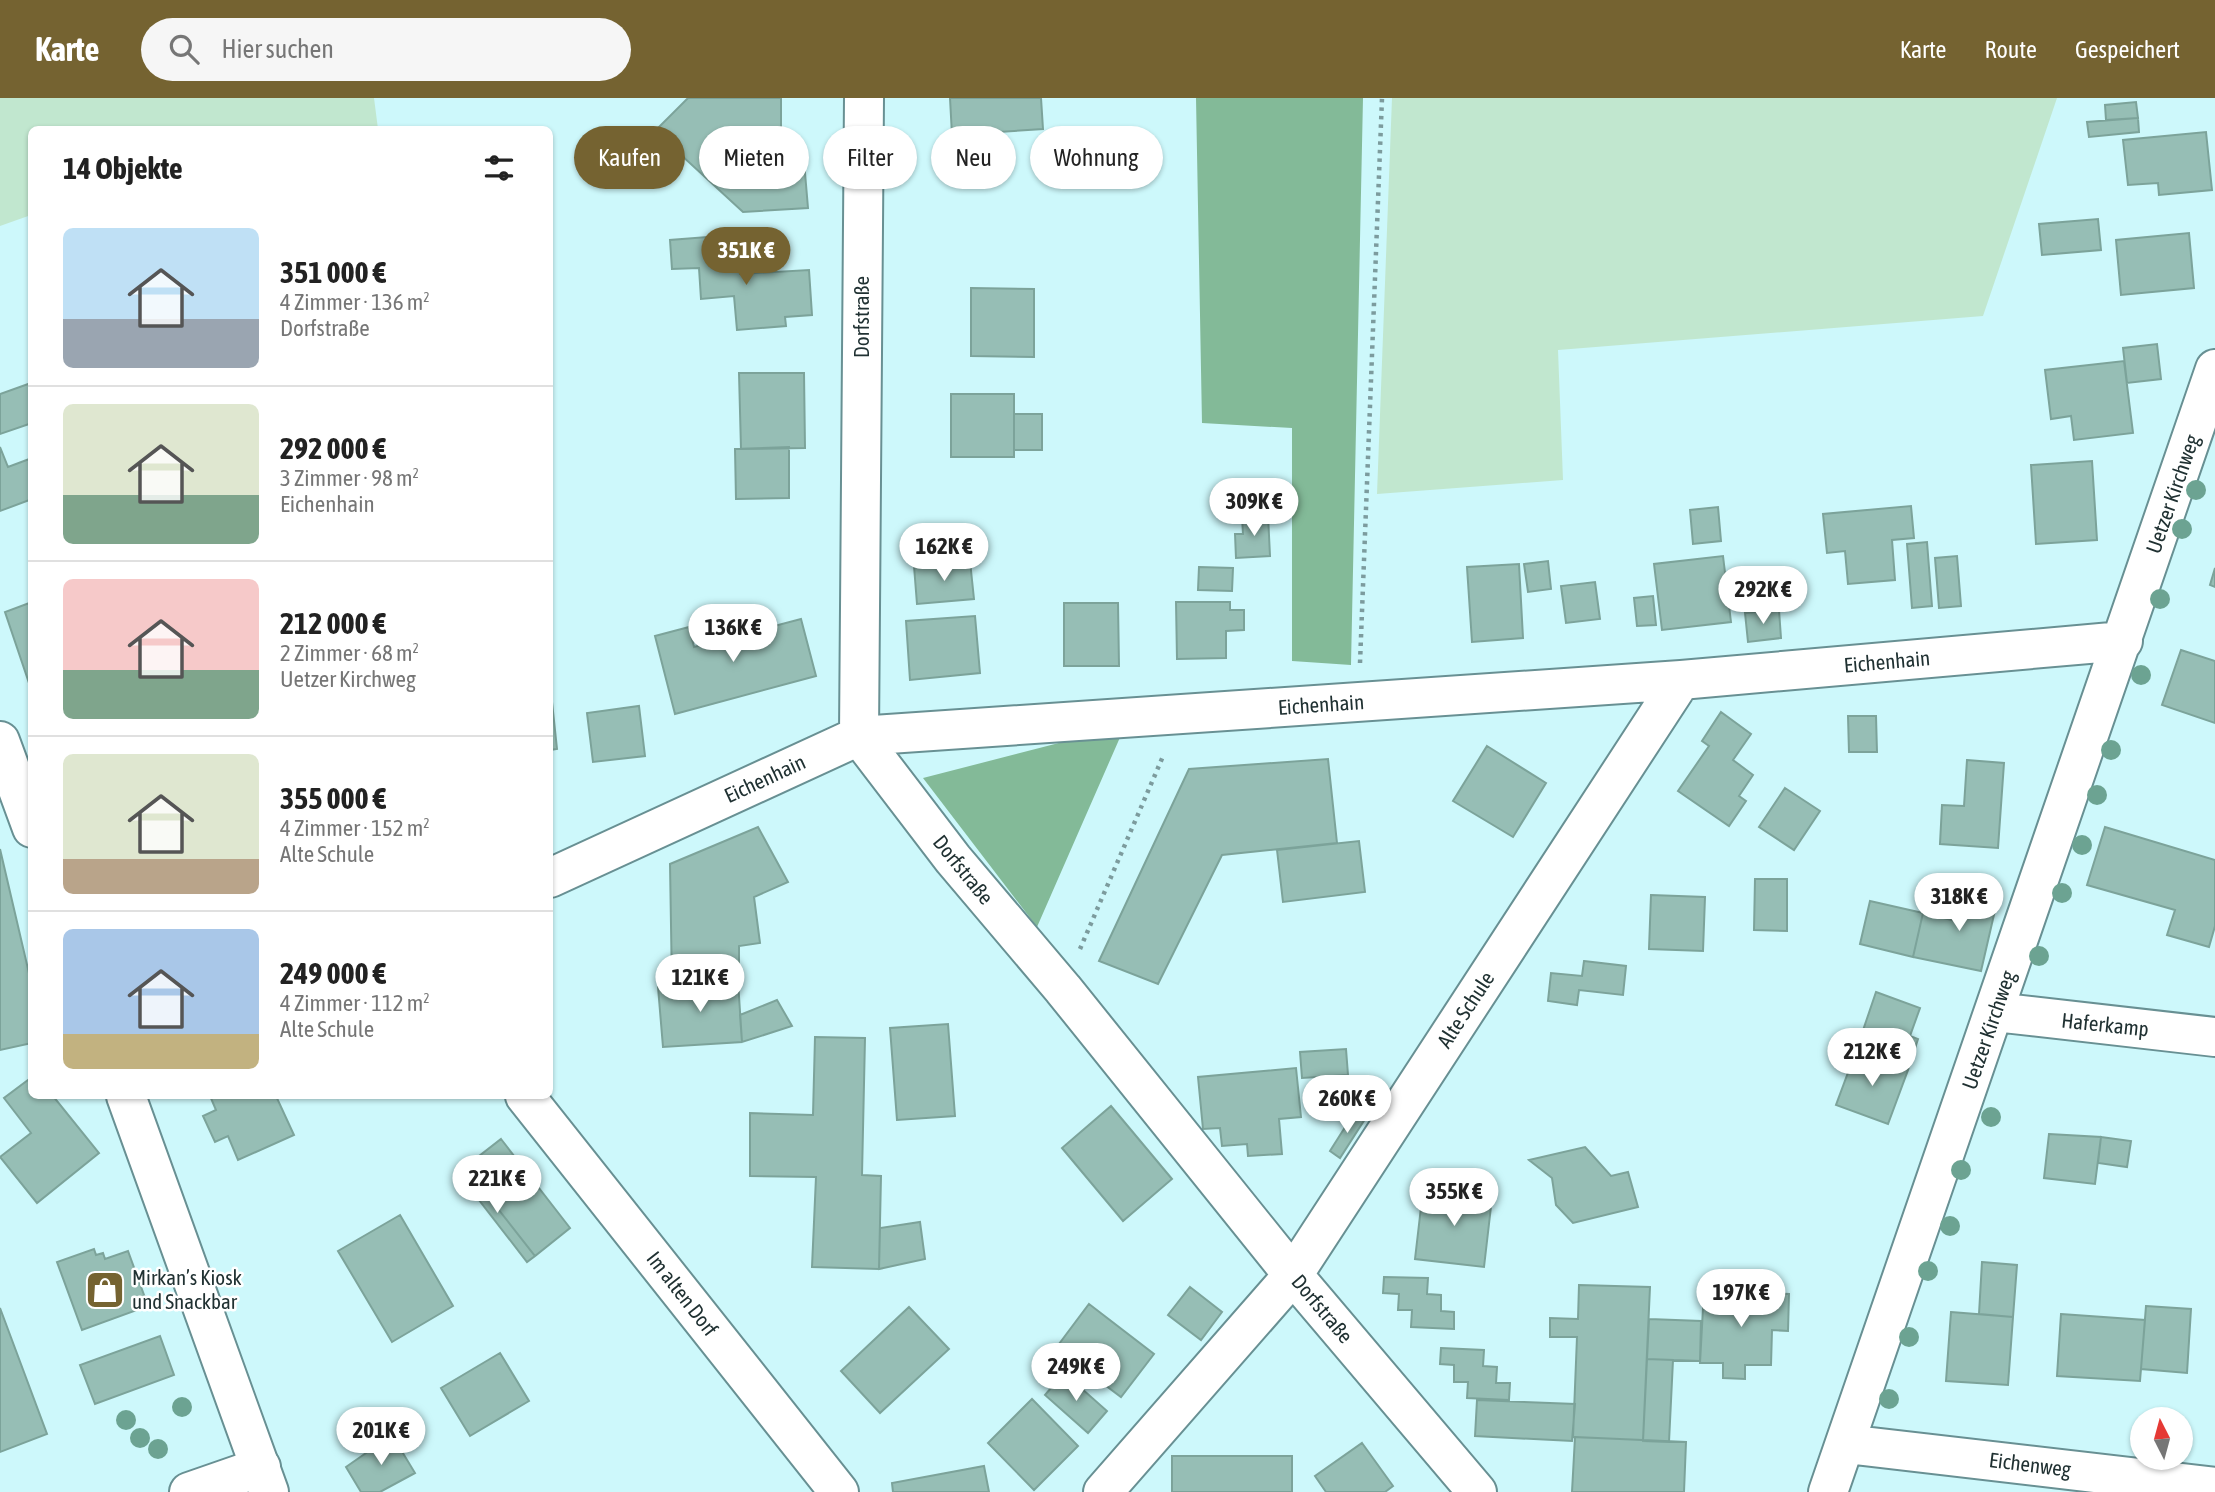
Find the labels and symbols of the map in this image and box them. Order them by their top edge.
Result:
pin: 351K € [689,228,803,287]
street label: Dorfstraße [849,276,873,358]
street label: Uetzer Kirchweg [2141,431,2204,556]
pin: 309K € [1197,478,1311,538]
pin: 162K € [887,524,1001,583]
pin: 292K € [1706,566,1820,626]
pin: 136K € [676,604,790,664]
street label: Eichenhain [1843,645,1931,677]
street label: Eichenhain [1277,689,1365,719]
street label: Eichenhain [720,749,809,807]
street label: Dorfstraße [929,830,999,909]
pin: 318K € [1902,874,2016,933]
pin: 121K € [643,954,757,1014]
street label: Alte Schule [1432,967,1499,1052]
street label: Uetzer Kirchweg [1957,967,2020,1092]
street label: Haferkamp [2060,1007,2150,1041]
pin: 212K € [1815,1028,1929,1088]
pin: 260K € [1290,1076,1404,1135]
pin: 221K € [440,1156,554,1215]
pin: 355K € [1397,1168,1511,1228]
street label: Im alten Dorf [642,1246,723,1341]
place label: Mirkan’s Kiosk und Snackbar [132,1265,242,1313]
shop icon: Mirkan’s Kiosk und Snackbar [84,1269,126,1311]
street label: Dorfstraße [1287,1269,1358,1347]
pin: 197K € [1684,1270,1798,1329]
pin: 249K € [1019,1344,1133,1403]
north arrow [2130,1407,2193,1470]
pin: 201K € [324,1408,438,1467]
street label: Eichenweg [1988,1447,2072,1481]

